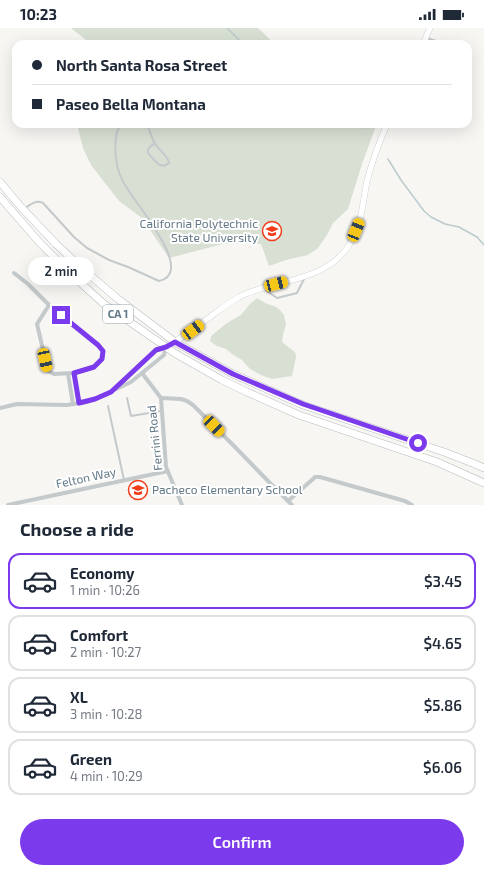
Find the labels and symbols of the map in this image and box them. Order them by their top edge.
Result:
place label: California Polytechnic State University [140,216,259,244]
car [346,217,366,243]
school or university icon: California Polytechnic State University [261,220,283,242]
callout: 2 min [28,257,94,285]
car [263,275,289,293]
road number: CA 1 [103,305,133,323]
route end [52,306,70,324]
car [180,318,206,342]
car [37,347,53,373]
street label: Ferrini Road [144,405,164,471]
car [201,413,227,439]
route start [409,434,427,452]
street label: Felton Way [54,464,118,490]
school or university icon: Pacheco Elementary School [127,479,149,501]
place label: Pacheco Elementary School [152,482,303,496]

